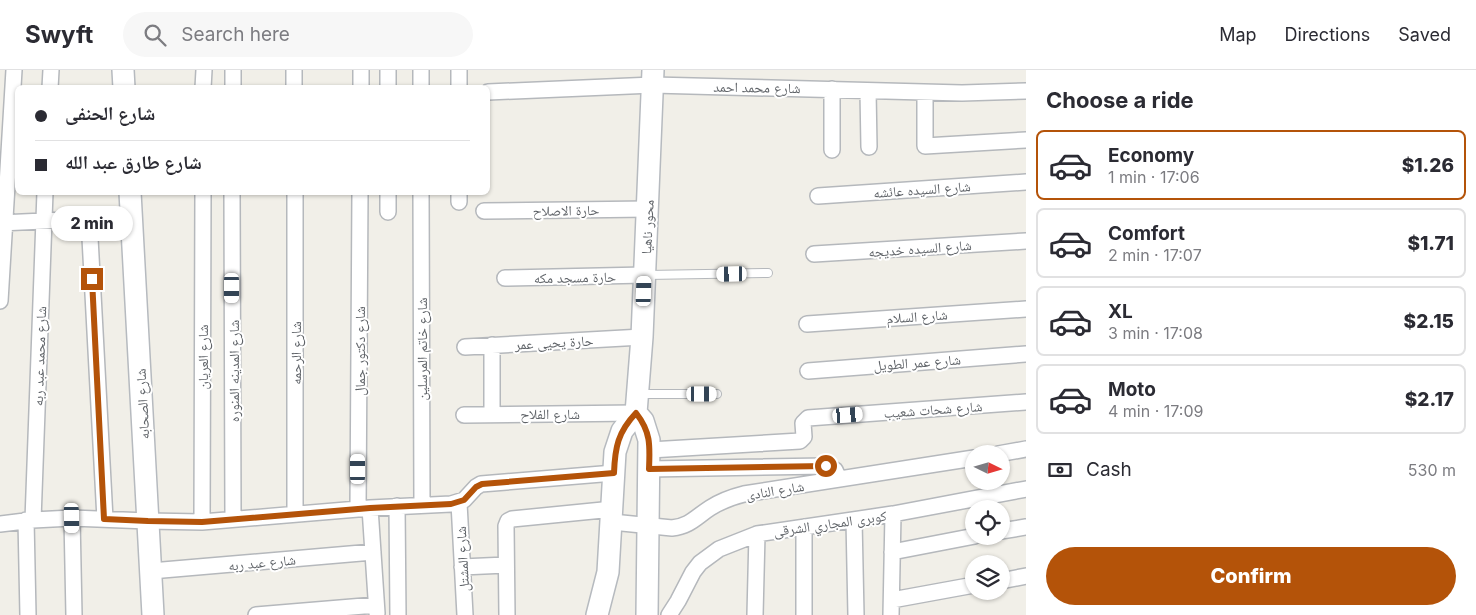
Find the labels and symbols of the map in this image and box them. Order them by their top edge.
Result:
street label: شارع محمد احمد [713,78,801,98]
street label: شارع السيده عائشه [873,177,971,203]
street label: محور ناهيا [637,199,658,255]
street label: حارة الاصلاح [533,201,600,221]
callout: 2 min [51,206,133,242]
street label: شارع السيده خديجه [868,236,972,262]
car [716,266,747,282]
route end [81,268,103,290]
street label: حارة مسجد مكه [534,268,616,287]
car [224,273,239,303]
car [635,276,652,306]
street label: شارع خاتم المرسلين [413,298,432,400]
street label: شارع السلام [886,305,948,329]
street label: شارع محمد عبد ربه [29,306,51,406]
street label: شارع دكتور جمال [351,306,370,396]
street label: شارع المدينه المنوره [225,320,244,422]
street label: شارع الرحمه [287,321,306,385]
street label: شارع العريان [194,325,213,389]
street label: حارة يحيى عمر [513,331,594,354]
street label: شارع عمر الطويل [873,350,961,376]
street label: شارع الصحابه [132,368,154,440]
car [687,387,717,402]
street label: شارع شحات شعيب [883,397,983,423]
street label: شارع الفلاح [520,405,580,424]
car [832,406,863,424]
north arrow [965,445,1010,490]
car [350,454,365,484]
route start [815,455,837,477]
street label: شارع النادى [745,477,806,505]
car [64,503,79,533]
street label: كوبرى المجاري الشرقى [772,507,888,543]
street label: شارع المشتل [452,526,474,592]
street label: شارع عبد ربه [227,551,297,575]

